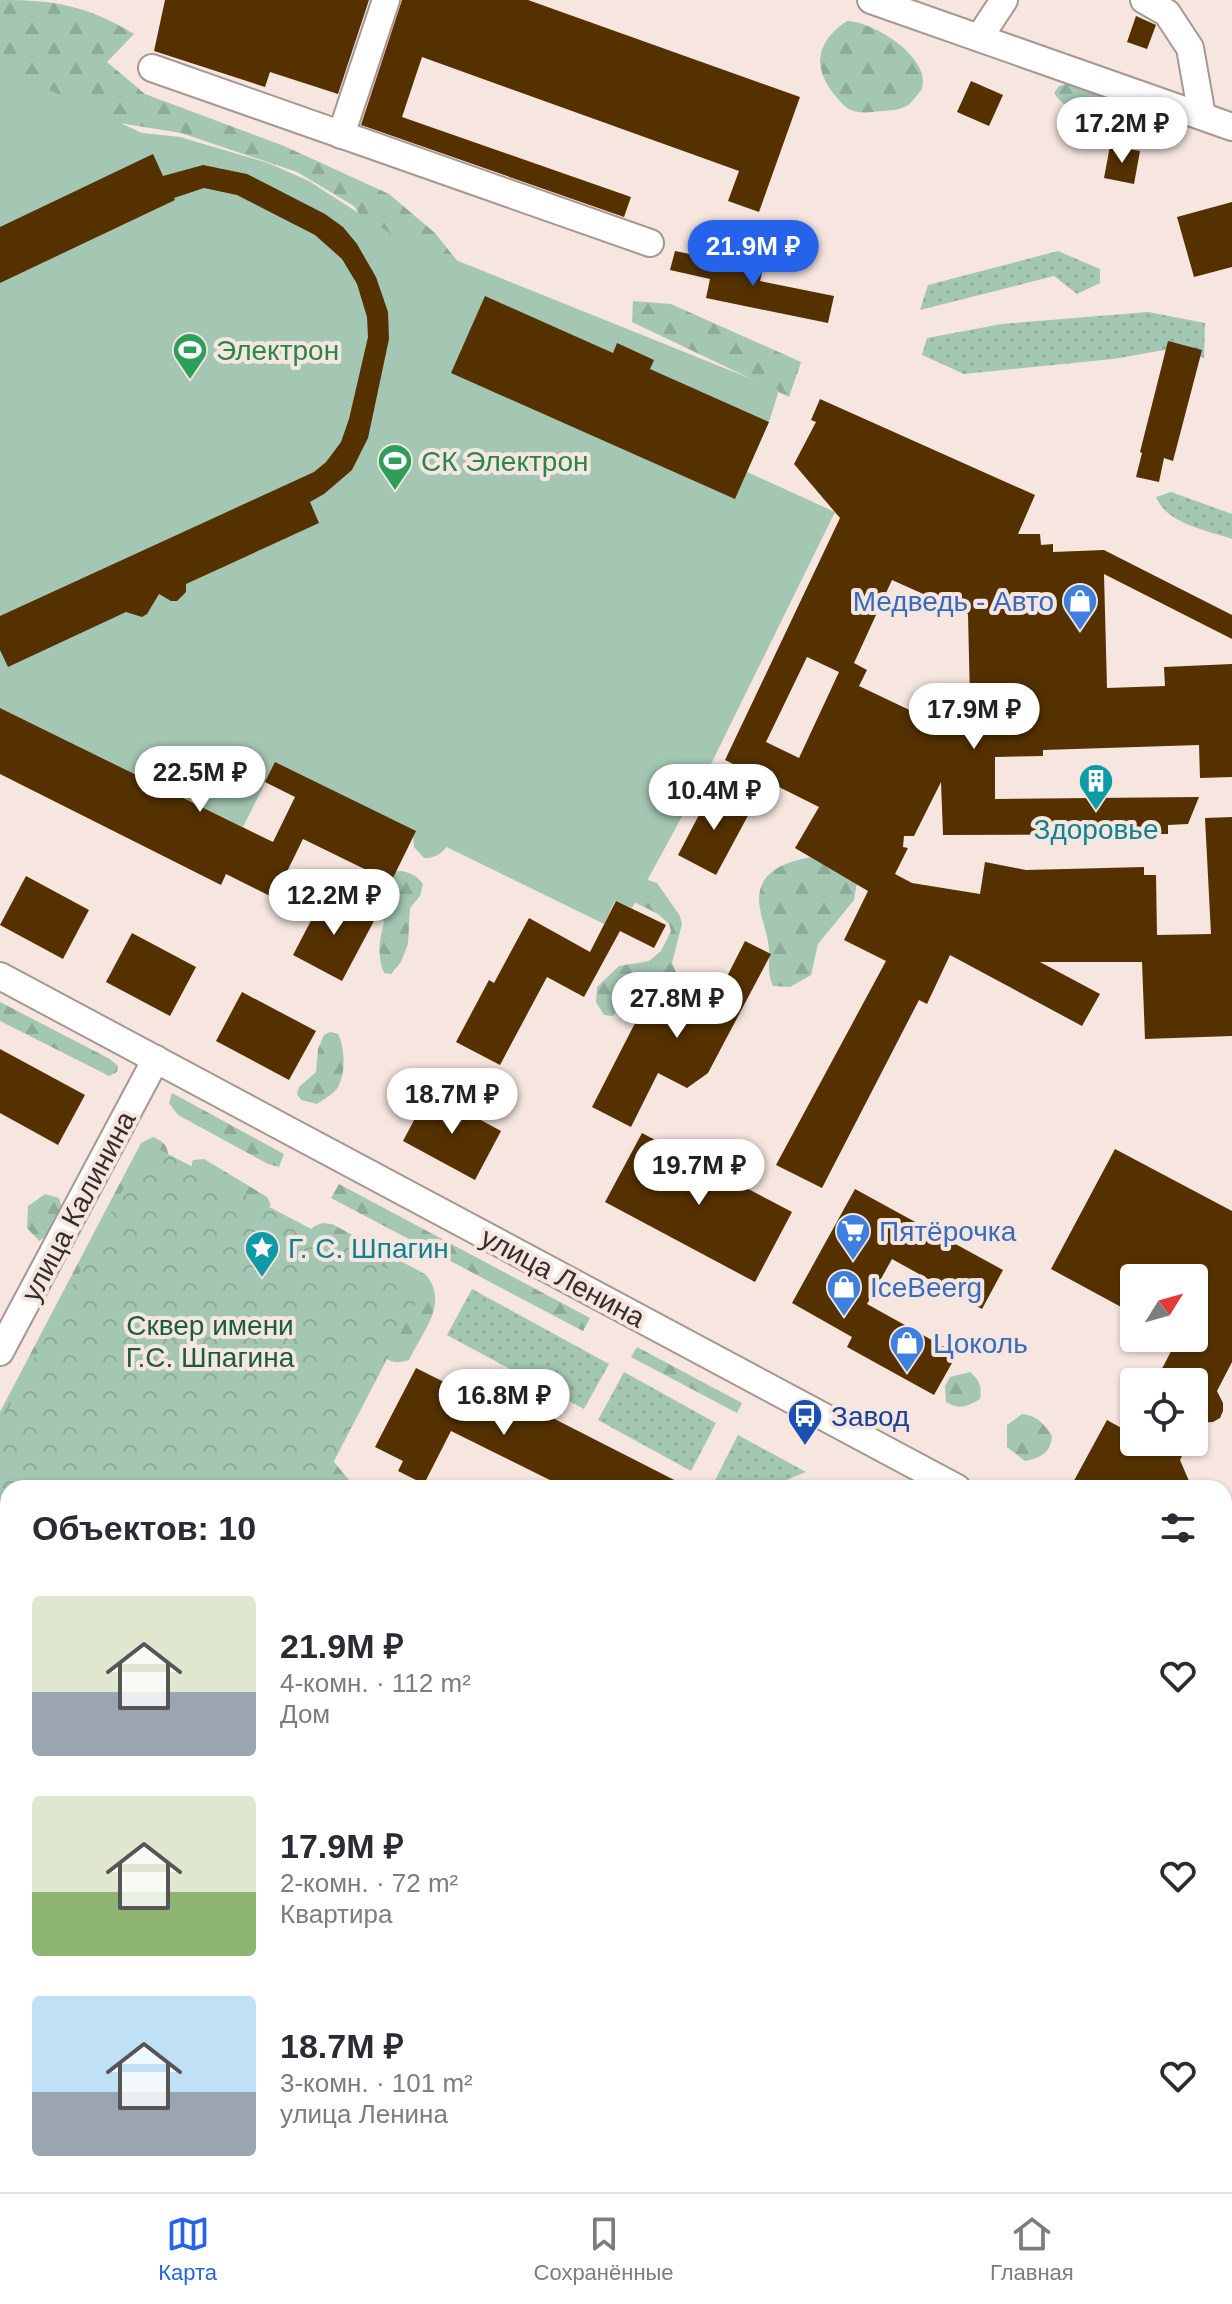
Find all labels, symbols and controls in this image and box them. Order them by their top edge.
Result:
pin: 17.2M ₽ [1048,97,1196,165]
text: 17.2M ₽ [1075,108,1169,138]
pin: 21.9M ₽ [679,220,827,288]
text: 21.9M ₽ [706,231,800,261]
sports icon: Электрон [171,331,209,381]
place label: Электрон [216,335,339,366]
sports icon: СК Электрон [376,442,414,492]
place label: СК Электрон [421,446,588,477]
shop icon: Медведь - Авто [1061,582,1099,632]
place label: Медведь - Авто [853,586,1054,617]
pin: 17.9M ₽ [900,683,1048,751]
text: 17.9M ₽ [927,694,1021,724]
pin: 22.5M ₽ [126,746,274,814]
text: 22.5M ₽ [153,757,247,787]
building icon: Здоровье [1077,762,1115,812]
pin: 10.4M ₽ [640,764,788,832]
text: 10.4M ₽ [667,775,761,805]
place label: Здоровье [1033,814,1159,845]
pin: 12.2M ₽ [260,869,408,937]
text: 12.2M ₽ [287,880,381,910]
pin: 27.8M ₽ [603,972,751,1040]
text: 27.8M ₽ [630,983,724,1013]
pin: 18.7M ₽ [378,1068,526,1136]
text: 18.7M ₽ [405,1079,499,1109]
street label: улица Калинина [15,1106,142,1307]
pin: 19.7M ₽ [625,1139,773,1207]
text: 19.7M ₽ [652,1150,746,1180]
supermarket icon: Пятёрочка [834,1212,872,1262]
place label: Пятёрочка [879,1216,1017,1247]
street label: улица Ленина [476,1221,650,1334]
place icon: Г. С. Шпагин [243,1229,281,1279]
place label: Г. С. Шпагин [288,1233,449,1264]
north arrow [1120,1264,1208,1352]
map controls [1120,1264,1208,1456]
shop icon: IceBeerg [825,1268,863,1318]
place label: IceBeerg [870,1272,982,1303]
park label: Сквер имени Г.С. Шпагина [126,1310,295,1373]
shop icon: Цоколь [888,1324,926,1374]
place label: Цоколь [933,1328,1028,1359]
button: locate [1120,1368,1208,1456]
pin: 16.8M ₽ [430,1369,578,1437]
text: 16.8M ₽ [457,1380,551,1410]
bus stop icon: Завод [786,1397,824,1447]
place label: Завод [831,1401,909,1432]
icon: filters [1156,1506,1200,1550]
text: Объектов: 10 [32,1509,256,1547]
text: 21.9M ₽ [280,1627,404,1665]
icon: home [96,1628,192,1724]
icon: heart [1156,1654,1200,1698]
text: 4-комн. · 112 m² [280,1668,471,1698]
text: Дом [280,1699,330,1729]
text: 17.9M ₽ [280,1827,404,1865]
icon: home [96,1828,192,1924]
icon: heart [1156,1854,1200,1898]
text: 2-комн. · 72 m² [280,1868,458,1898]
text: Квартира [280,1899,392,1929]
text: 18.7M ₽ [280,2027,404,2065]
icon: home [96,2028,192,2124]
icon: heart [1156,2054,1200,2098]
text: 3-комн. · 101 m² [280,2068,473,2098]
text: улица Ленина [280,2099,448,2129]
tab: Карта [158,2212,217,2286]
tab: Сохранённые [534,2212,674,2286]
tab: Главная [990,2212,1074,2286]

